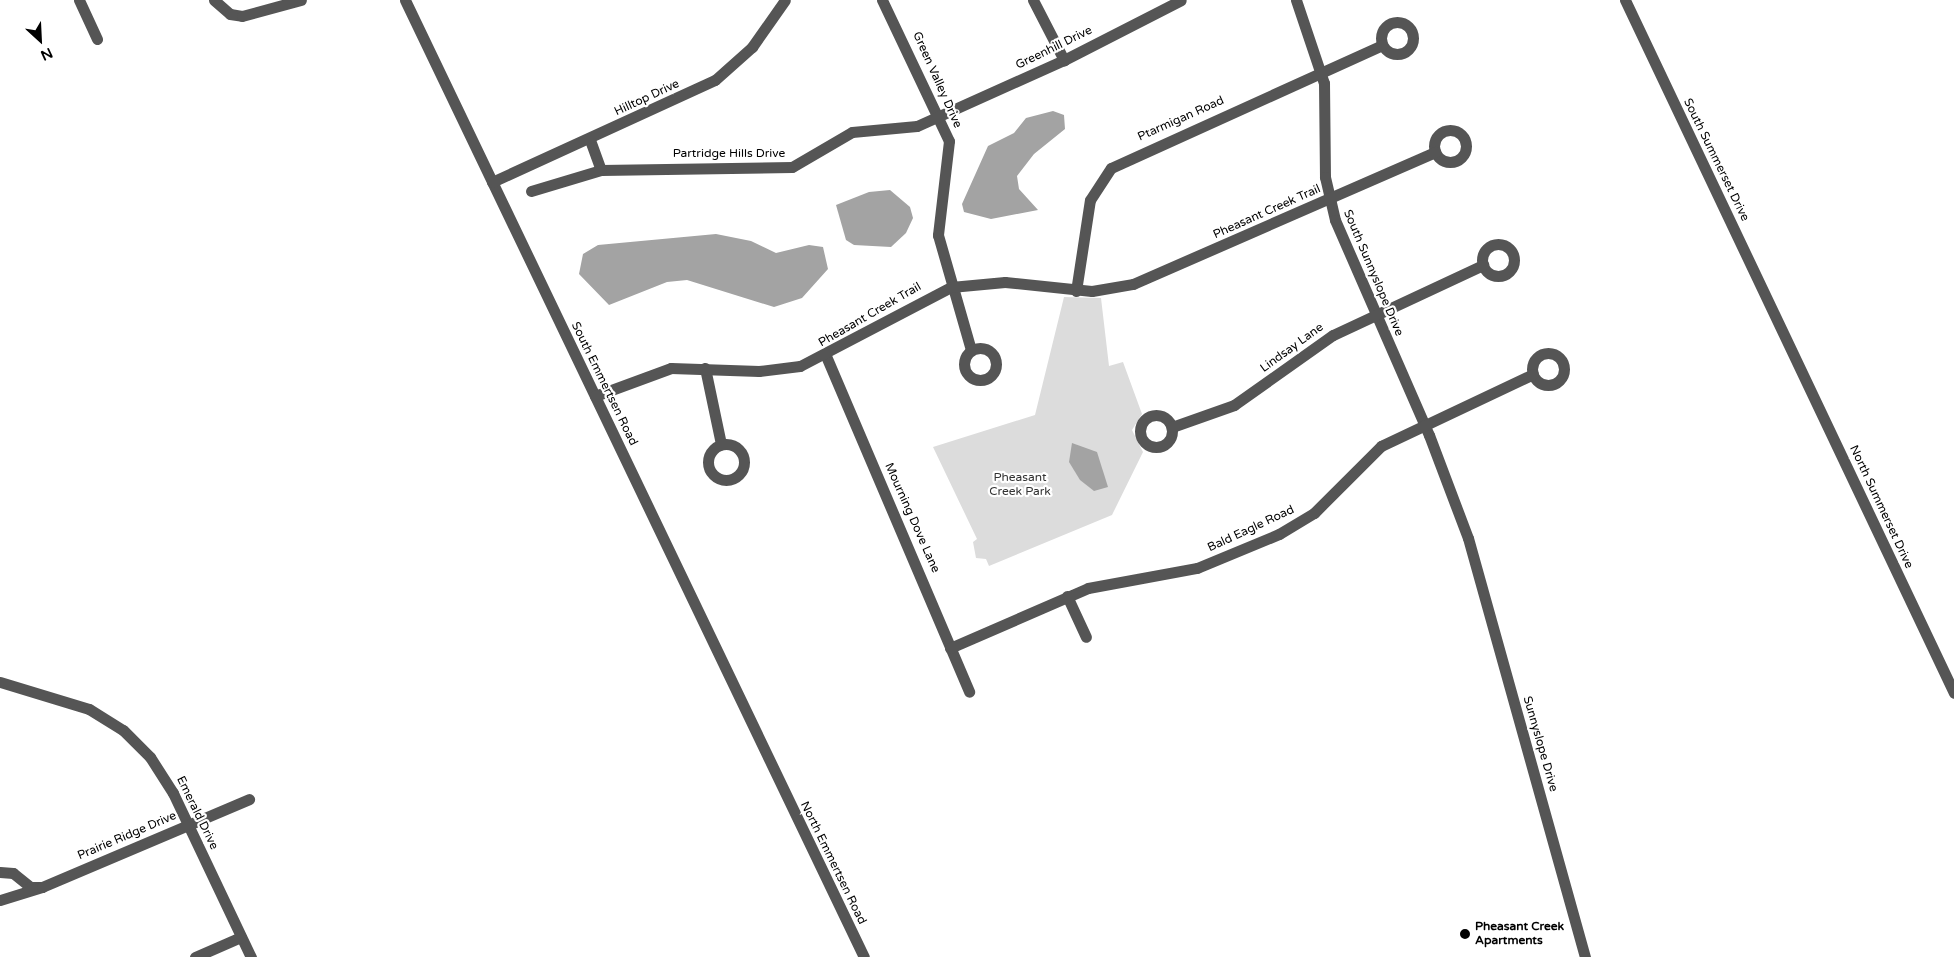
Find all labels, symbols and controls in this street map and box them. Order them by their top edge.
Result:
north arrow [15,15,65,65]
street label: Greenhill Drive [1013,23,1095,73]
street label: Green Valley Drive [909,30,965,130]
text: N [38,44,55,64]
street label: Hilltop Drive [612,77,682,119]
street label: Ptarmigan Road [1136,94,1226,144]
street label: South Summerset Drive [1680,96,1752,224]
street label: Partridge Hills Drive [673,147,785,161]
street label: Pheasant Creek Trail [1211,182,1323,242]
street label: South Sunnyslope Drive [1340,208,1406,338]
street label: Pheasant Creek Trail [816,280,924,350]
street label: South Emmertsen Road [568,320,640,448]
street label: Lindsay Lane [1258,320,1326,376]
street label: North Summerset Drive [1846,443,1916,571]
street label: Mourning Dove Lane [881,461,943,575]
park label: Pheasant Creek Park [989,471,1051,499]
street label: Bald Eagle Road [1206,503,1296,555]
street label: Sunnyslope Drive [1519,695,1561,793]
street label: Emerald Drive [173,774,221,852]
street label: North Emmertsen Road [797,799,869,927]
street label: Prairie Ridge Drive [75,809,179,863]
place label: Pheasant Creek Apartments [1475,920,1564,948]
marker: Pheasant Creek Apartments [1459,928,1471,940]

